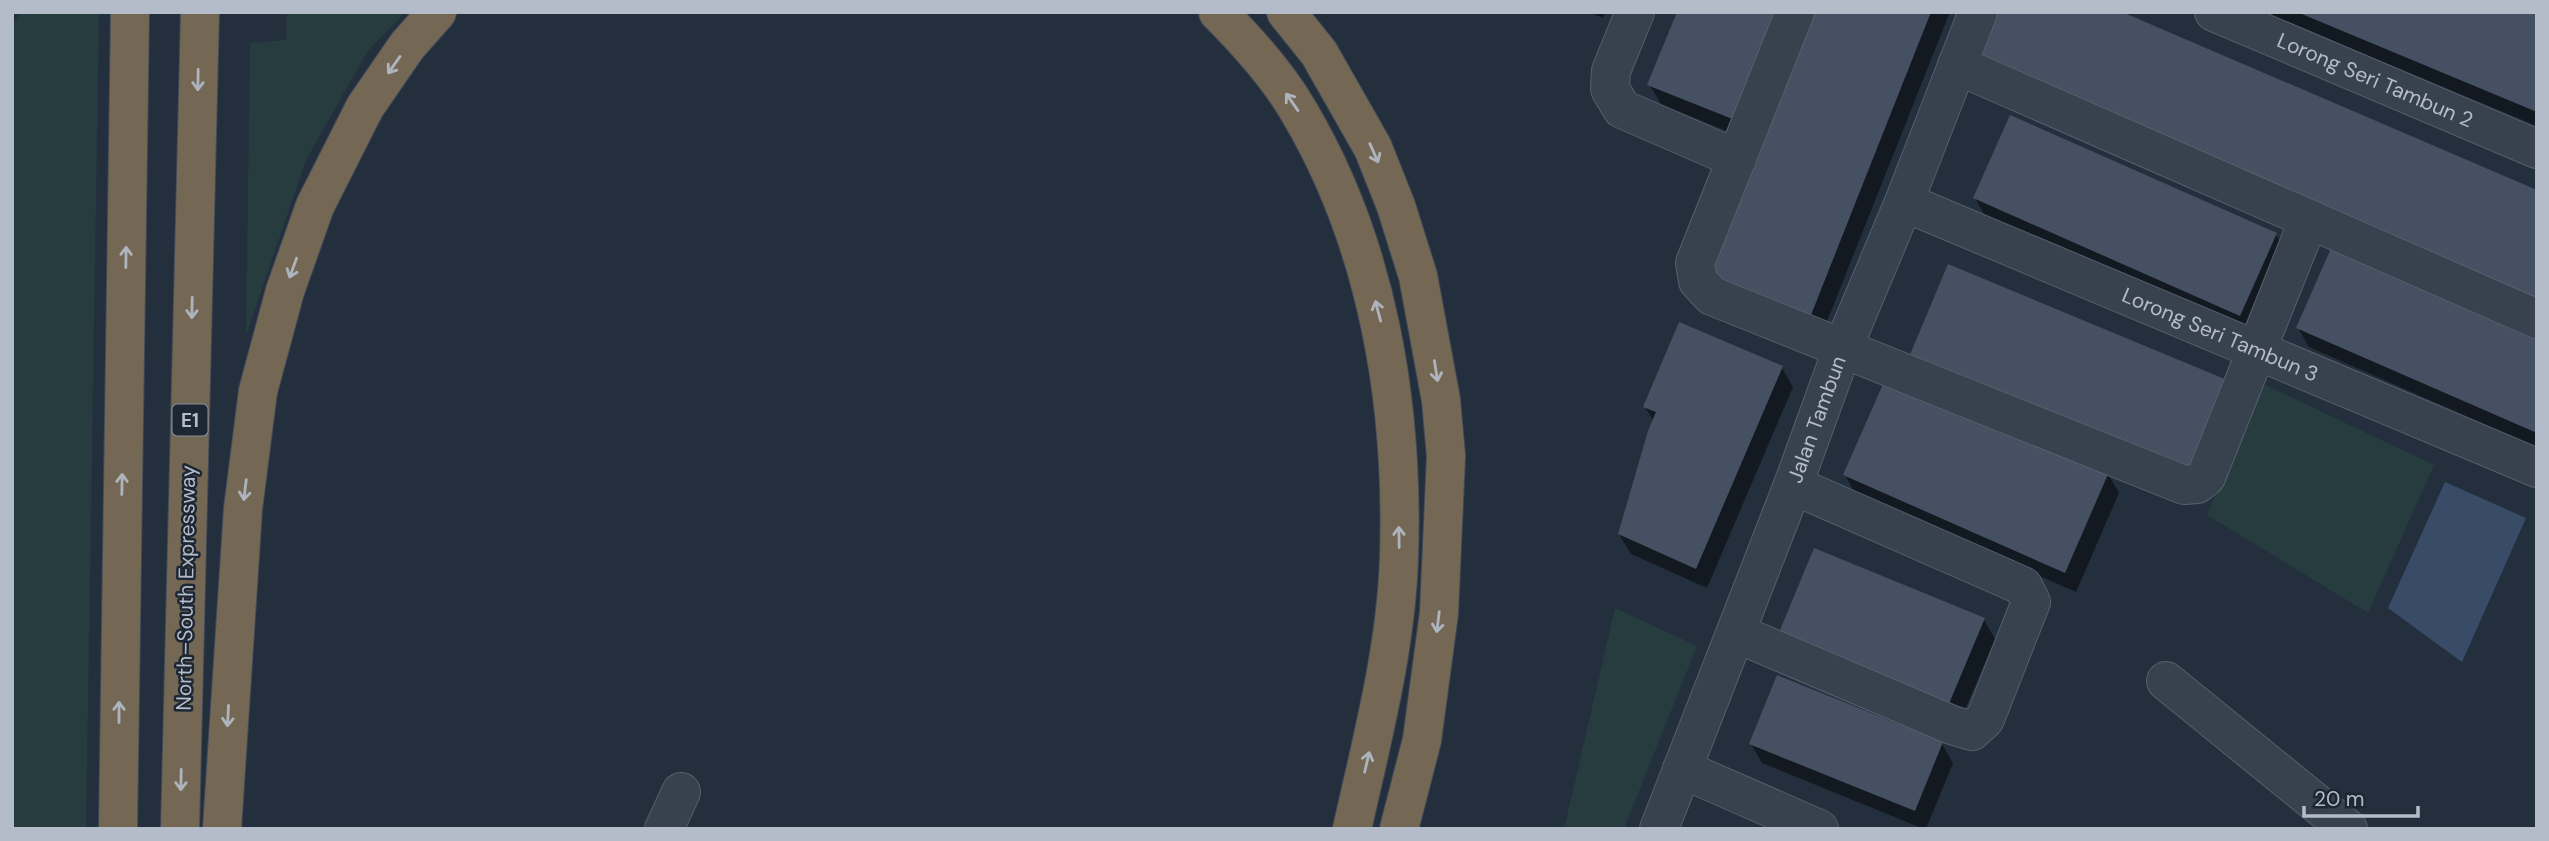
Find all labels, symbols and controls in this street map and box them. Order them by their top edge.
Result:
street label: Lorong Seri Tambun 2 [2273,26,2477,134]
one-way arrow [387,55,401,74]
one-way arrow [191,69,205,92]
one-way arrow [1285,93,1299,112]
one-way arrow [1368,141,1381,163]
one-way arrow [120,245,133,268]
one-way arrow [286,256,298,278]
street label: Lorong Seri Tambun 3 [2118,281,2323,389]
one-way arrow [186,296,199,319]
one-way arrow [1371,301,1384,323]
street label: Jalan Tambun [1781,352,1853,487]
one-way arrow [1430,359,1443,382]
road number: E1 [172,404,208,436]
street label: North–South Expressway [170,465,202,711]
one-way arrow [116,473,129,496]
one-way arrow [238,478,251,500]
one-way arrow [1392,526,1406,549]
one-way arrow [1431,610,1444,633]
one-way arrow [112,700,126,723]
one-way arrow [222,705,235,728]
one-way arrow [1361,751,1375,774]
one-way arrow [174,769,188,792]
scale bar [2304,774,2418,818]
text: 20 m [2314,785,2365,813]

